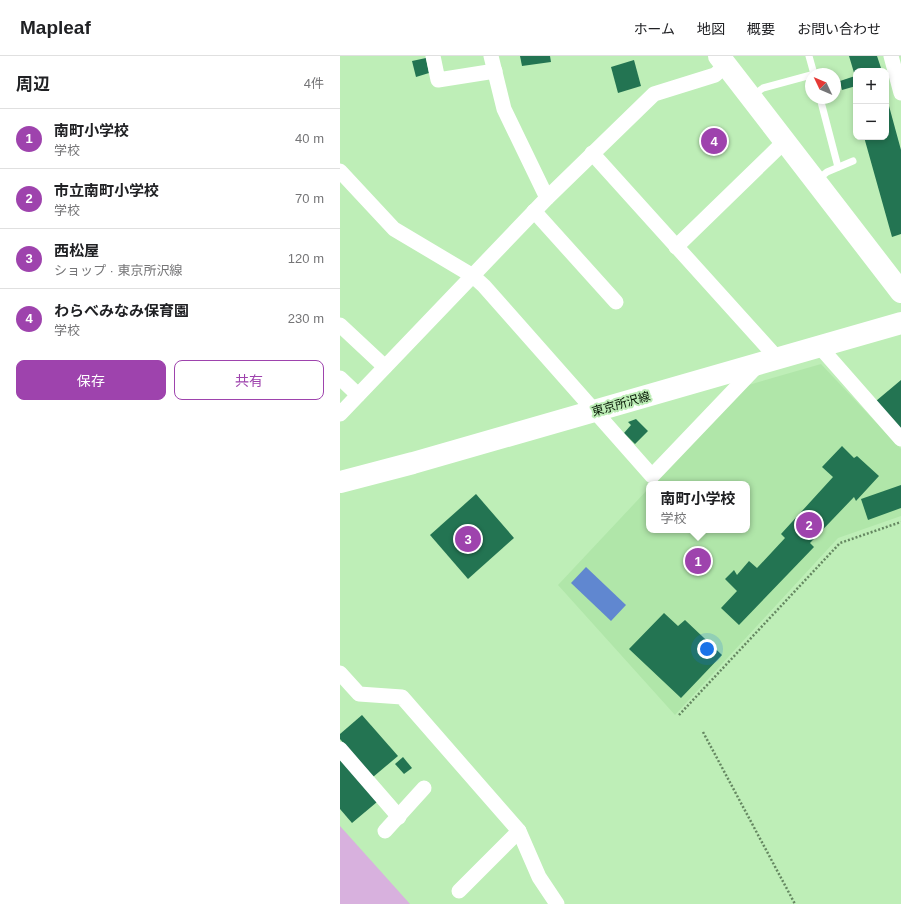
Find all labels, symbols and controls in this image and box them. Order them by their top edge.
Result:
text: Mapleaf [20,17,91,38]
text: ホーム [633,21,675,37]
text: 地図 [697,21,725,37]
text: 概要 [747,21,775,37]
text: お問い合わせ [797,21,881,37]
north arrow [805,68,841,104]
map controls [853,68,889,140]
button: + [853,68,889,104]
text: 周辺 [16,75,50,94]
text: 4件 [304,76,324,91]
button: − [853,104,889,140]
text: 南町小学校 [54,122,129,139]
pin: 4 [701,126,727,156]
text: 1 [25,131,33,146]
text: 40 m [295,131,324,146]
text: 学校 [54,143,80,158]
text: 市立南町小学校 [54,182,159,199]
text: 2 [25,191,33,206]
text: 70 m [295,191,324,206]
text: 学校 [54,203,80,218]
text: 西松屋 [54,242,99,259]
text: 3 [25,251,33,266]
text: 120 m [288,251,324,266]
text: ショップ · 東京所沢線 [54,263,183,278]
text: わらべみなみ保育園 [54,302,189,319]
text: 4 [25,311,33,326]
text: 230 m [288,311,324,326]
text: 学校 [54,323,80,338]
button: 保存 [16,360,166,400]
button: 共有 [174,360,324,400]
street label: 東京所沢線 [590,389,652,419]
popup [646,481,750,533]
text: 南町小学校 [660,490,736,507]
pin: 2 [796,510,822,540]
text: 学校 [660,511,687,526]
pin: 3 [455,524,481,554]
pin: 1 [685,546,711,576]
your location [697,639,717,659]

